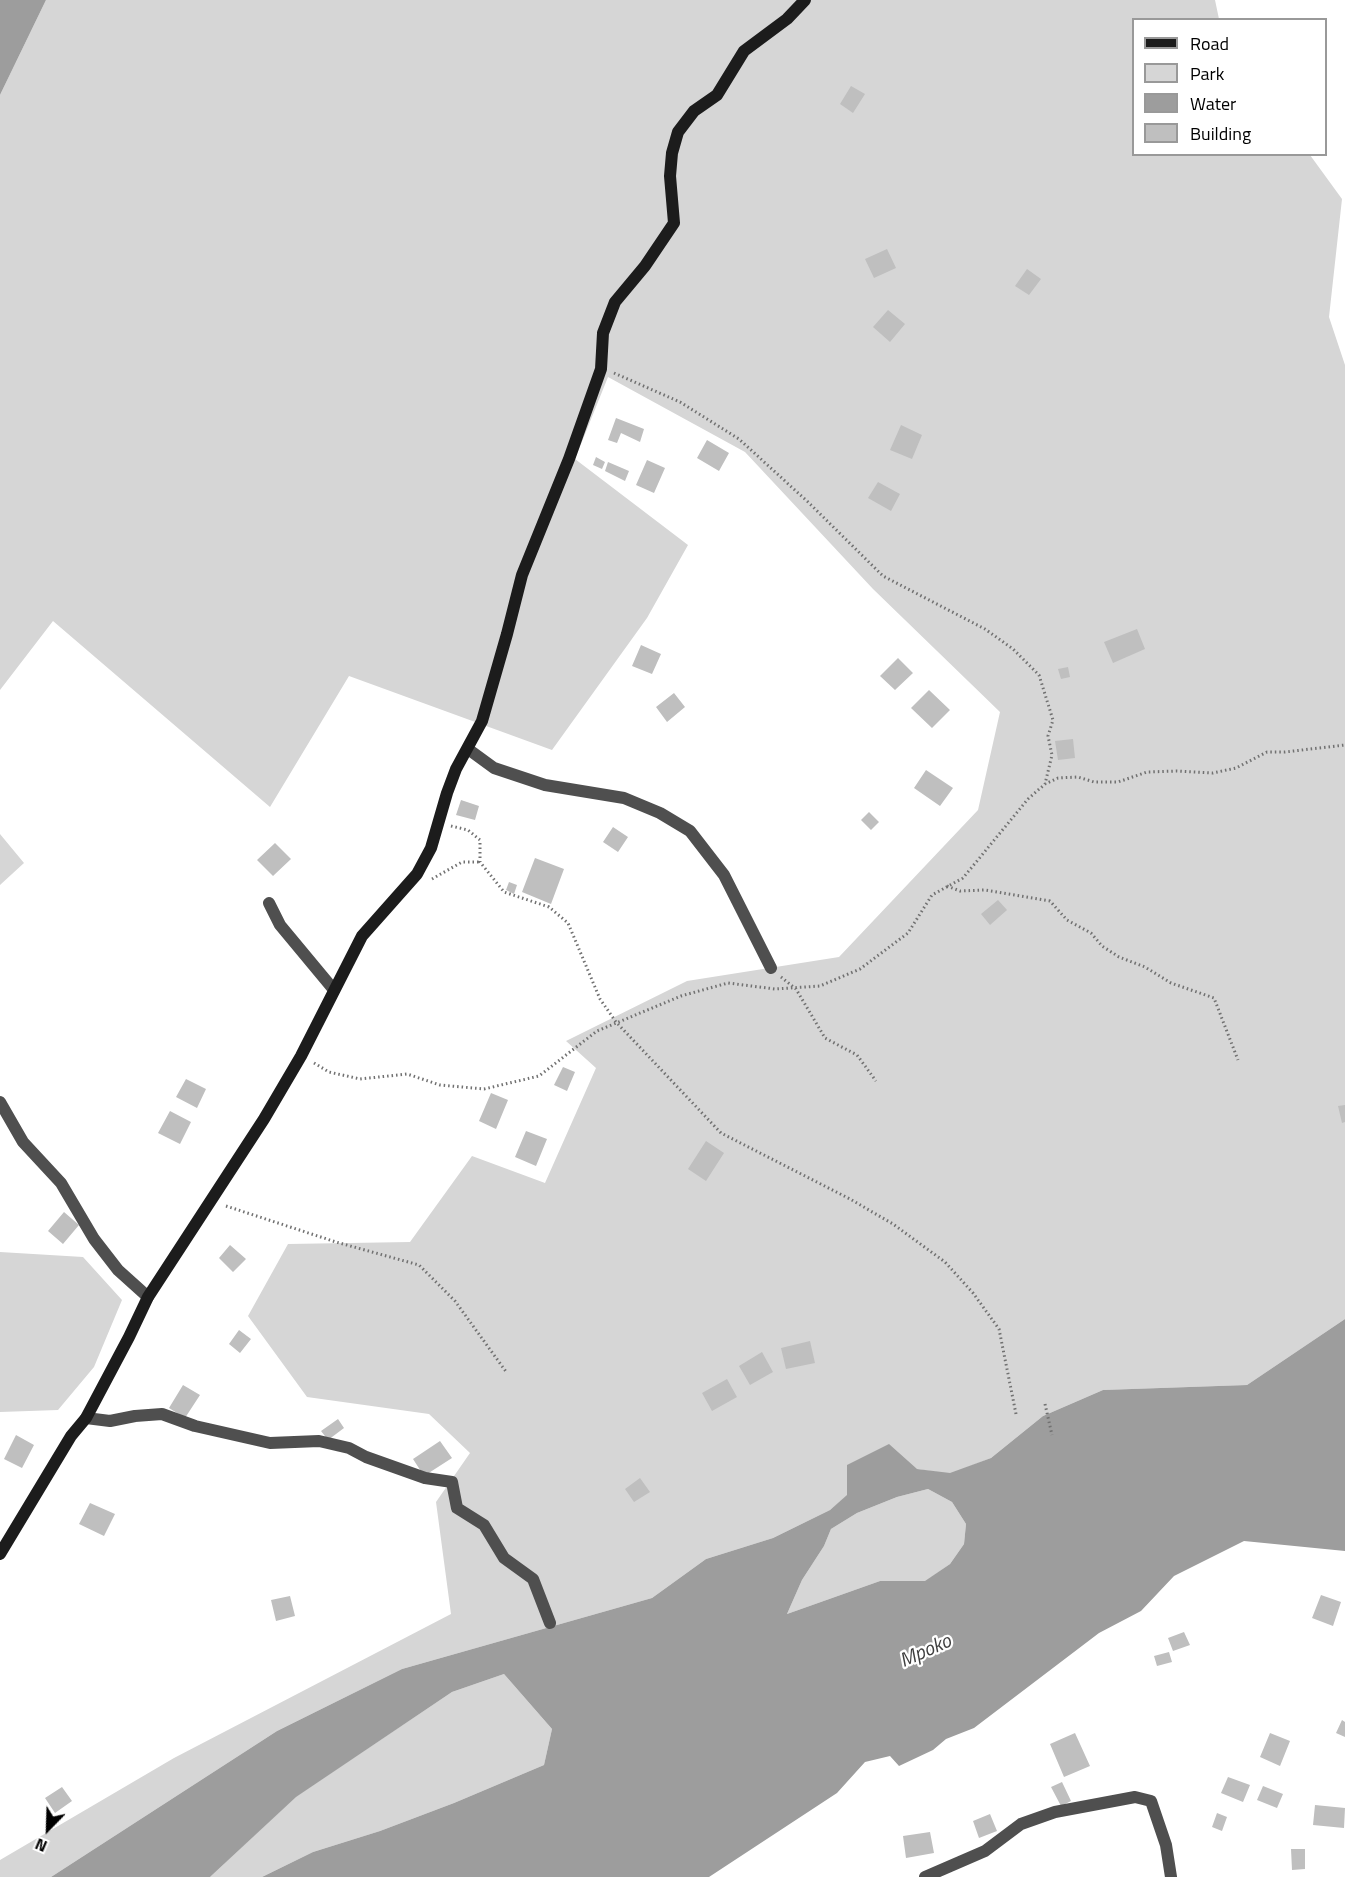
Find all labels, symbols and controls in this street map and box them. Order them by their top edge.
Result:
legend [1132,18,1327,156]
text: Road [1190,30,1229,57]
text: Park [1190,60,1224,87]
text: Water [1190,90,1236,117]
text: Building [1190,120,1251,147]
water label: Mpoko [896,1630,956,1674]
north arrow [18,1799,78,1859]
text: N [31,1832,51,1859]

